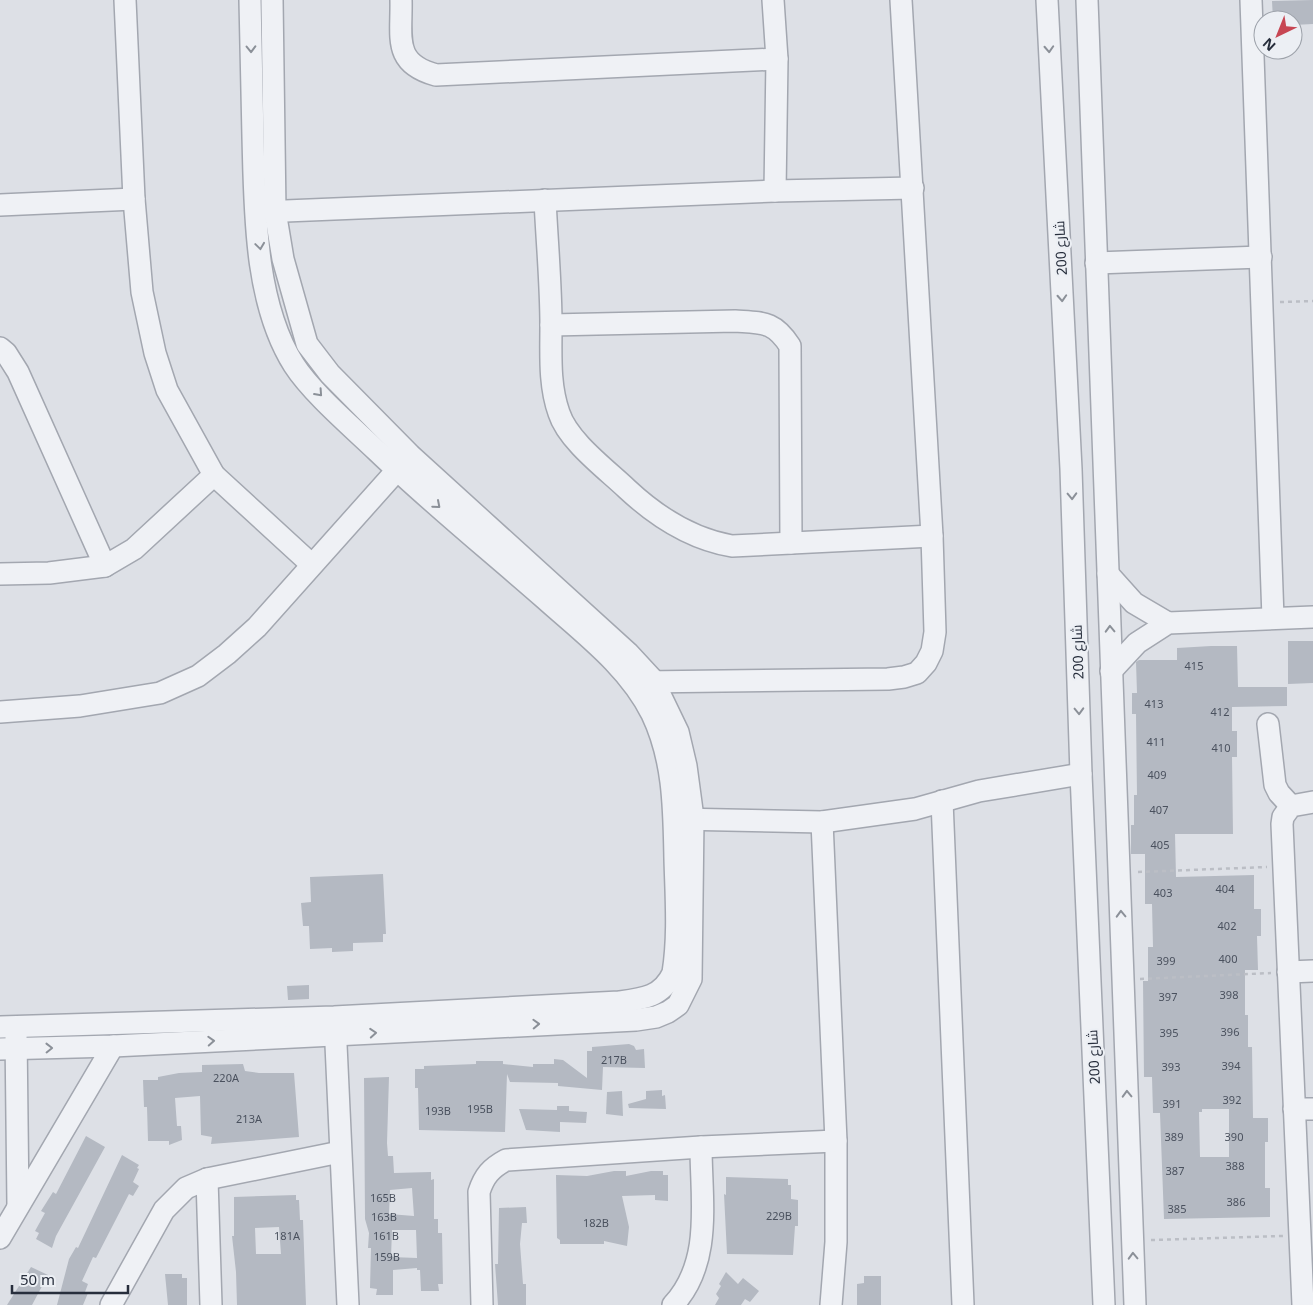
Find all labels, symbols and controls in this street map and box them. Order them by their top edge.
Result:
north arrow [1253,10,1303,60]
text: N [1258,34,1279,56]
one-way arrow [246,45,256,53]
one-way arrow [1044,45,1055,53]
street label: شارع 200 [1049,220,1071,276]
one-way arrow [254,242,264,250]
one-way arrow [1057,295,1068,303]
one-way arrow [313,387,322,396]
one-way arrow [1066,492,1077,500]
one-way arrow [431,499,440,508]
street label: شارع 200 [1067,624,1087,680]
one-way arrow [1105,625,1115,632]
house number: 415 [1185,658,1203,673]
house number: 413 [1145,696,1163,711]
house number: 412 [1211,704,1229,719]
one-way arrow [1073,707,1084,715]
house number: 411 [1147,734,1165,749]
house number: 410 [1212,740,1230,755]
house number: 409 [1148,767,1166,782]
house number: 407 [1150,802,1168,817]
house number: 405 [1151,837,1169,852]
house number: 404 [1216,881,1235,896]
house number: 403 [1154,885,1172,900]
one-way arrow [1115,910,1126,918]
house number: 402 [1218,918,1236,933]
house number: 400 [1219,951,1237,966]
house number: 399 [1157,953,1175,968]
house number: 398 [1220,987,1238,1002]
house number: 397 [1159,989,1177,1004]
one-way arrow [532,1018,540,1029]
house number: 396 [1221,1024,1239,1039]
house number: 395 [1160,1025,1178,1040]
one-way arrow [370,1027,378,1038]
street label: شارع 200 [1082,1029,1104,1085]
one-way arrow [207,1036,215,1047]
one-way arrow [45,1043,53,1053]
house number: 217B [601,1052,627,1067]
house number: 394 [1222,1058,1241,1073]
house number: 393 [1162,1059,1180,1074]
house number: 220A [213,1070,240,1085]
one-way arrow [1122,1090,1133,1098]
house number: 392 [1223,1092,1241,1107]
house number: 391 [1163,1096,1181,1111]
house number: 195B [467,1101,493,1116]
house number: 193B [425,1103,451,1118]
house number: 213A [236,1111,263,1126]
house number: 389 [1165,1129,1183,1144]
house number: 390 [1225,1129,1243,1144]
house number: 388 [1226,1158,1244,1173]
house number: 387 [1166,1163,1184,1178]
house number: 165B [370,1190,396,1205]
house number: 386 [1227,1194,1245,1209]
house number: 385 [1168,1201,1186,1216]
house number: 229B [766,1208,792,1223]
house number: 163B [371,1209,397,1224]
house number: 182B [583,1215,609,1230]
house number: 181A [274,1228,301,1243]
house number: 161B [373,1228,399,1243]
house number: 159B [374,1249,400,1264]
one-way arrow [1128,1252,1139,1260]
scale bar [12,1262,129,1294]
text: 50 m [20,1269,55,1289]

